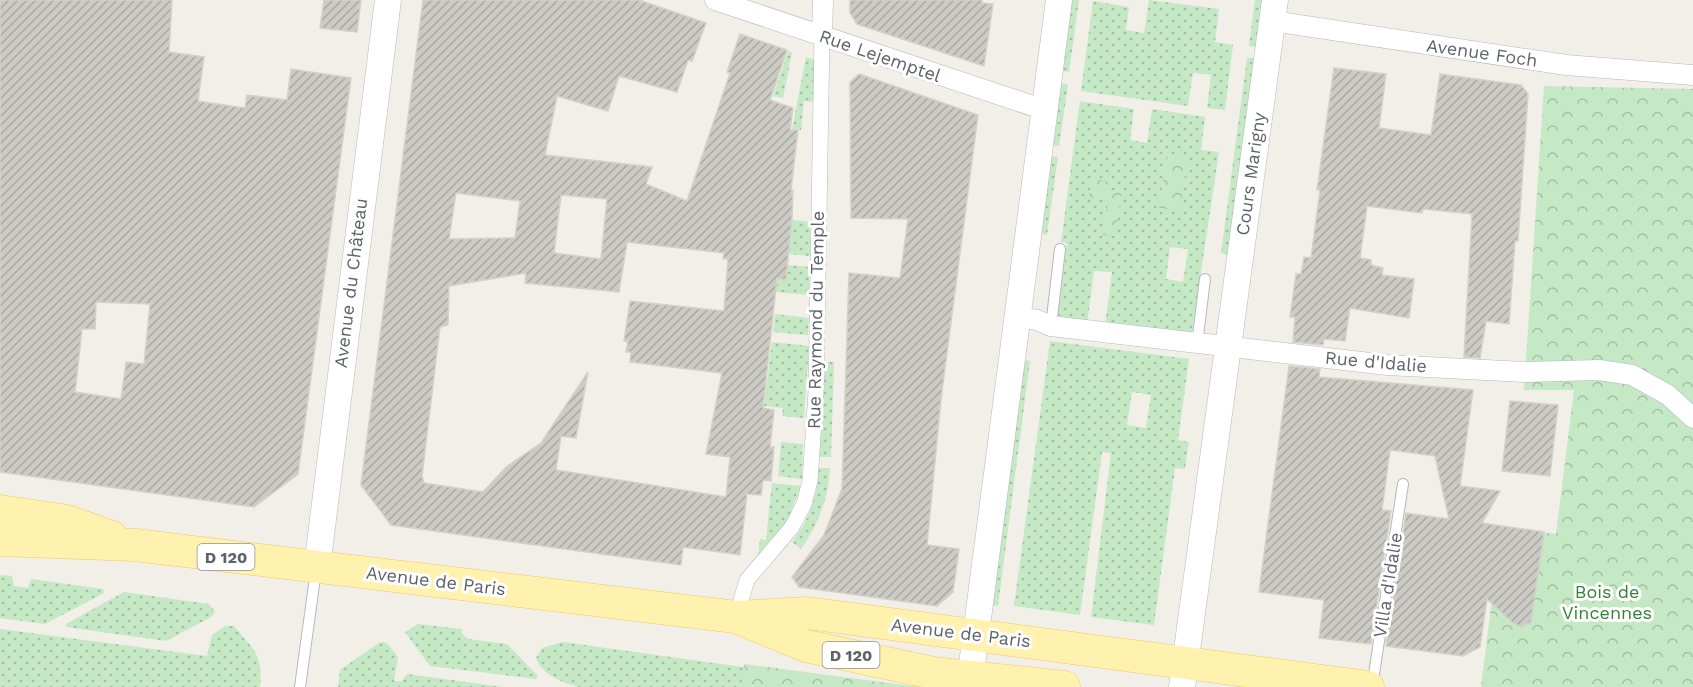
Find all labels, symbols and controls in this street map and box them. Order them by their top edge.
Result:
street label: Rue Lejemptel [817,25,944,86]
street label: Avenue Foch [1425,34,1539,71]
street label: Cours Marigny [1231,110,1270,237]
street label: Avenue du Château [330,197,371,369]
street label: Rue Raymond du Temple [803,211,828,429]
street label: Rue d'Idalie [1324,347,1428,376]
street label: Villa d'Idalie [1369,531,1406,639]
road number: D 120 [198,544,254,570]
street label: Avenue de Paris [365,562,507,599]
park label: Bois de Vincennes [1562,581,1652,623]
street label: Avenue de Paris [890,614,1032,651]
road number: D 120 [822,642,880,668]

